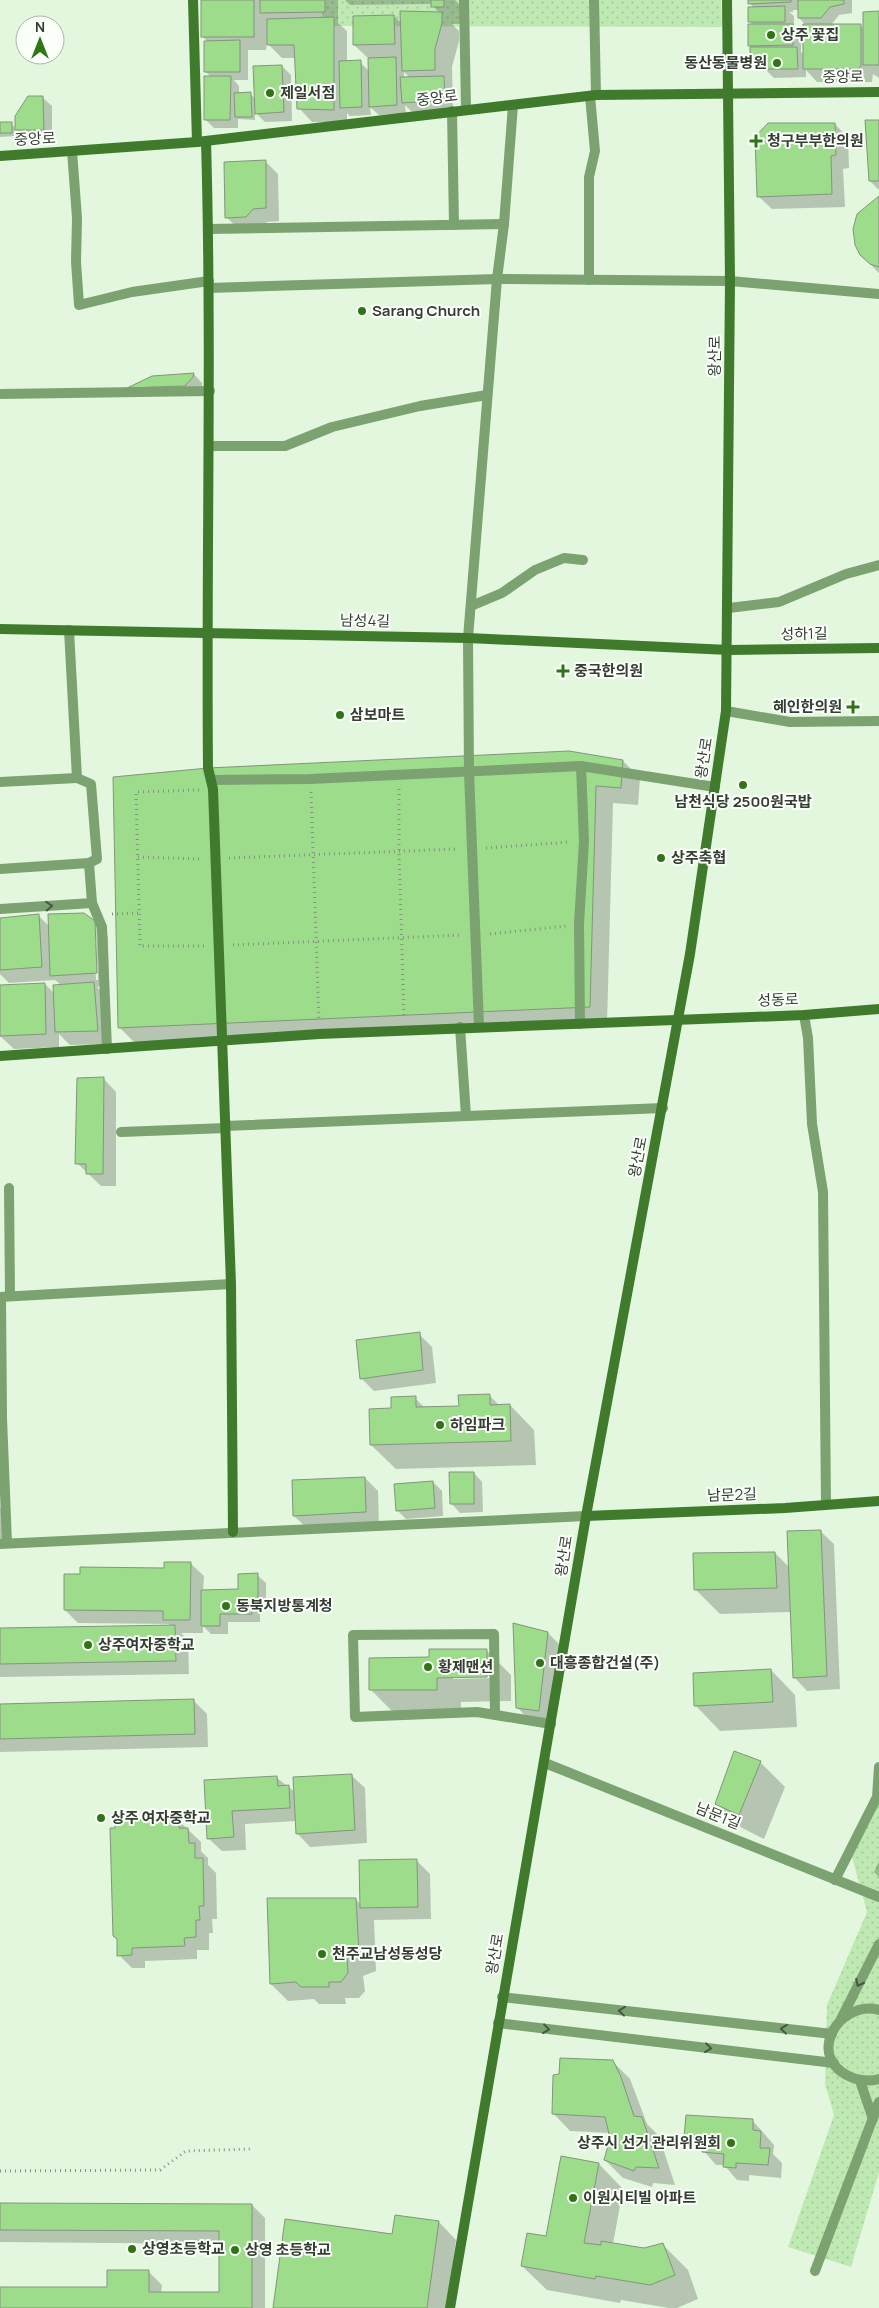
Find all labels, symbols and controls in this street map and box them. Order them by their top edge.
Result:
north arrow [15,15,65,65]
text: N [35,17,45,36]
place label: 상주 꽃집 [781,24,839,45]
marker: 상주 꽃집 [765,29,777,41]
place label: 동산동물병원 [684,52,767,73]
marker: 동산동물병원 [771,57,783,69]
street label: 중앙로 [822,66,864,87]
place label: 제일서점 [280,82,335,103]
street label: 중앙로 [415,85,459,110]
marker: 제일서점 [264,87,276,99]
street label: 중앙로 [14,127,56,150]
place label: 청구부부한의원 [767,130,864,151]
marker: 청구부부한의원 [749,134,763,148]
place label: Sarang Church [372,300,480,321]
marker: Sarang Church [356,305,368,317]
street label: 왕산로 [704,335,725,377]
street label: 남성4길 [340,610,390,631]
street label: 성하1길 [780,623,828,644]
place label: 중국한의원 [574,660,643,681]
marker: 중국한의원 [556,664,570,678]
place label: 혜인한의원 [773,696,842,717]
marker: 혜인한의원 [846,700,860,714]
place label: 삼보마트 [350,704,405,725]
marker: 삼보마트 [334,709,346,721]
street label: 왕산로 [690,736,717,780]
marker: 남천식당 2500원국밥 [737,779,749,791]
place label: 남천식당 2500원국밥 [674,791,812,812]
place label: 상주축협 [671,847,726,868]
marker: 상주축협 [655,852,667,864]
one-way arrow [45,900,53,911]
street label: 성동로 [757,988,799,1011]
street label: 왕산로 [623,1135,652,1179]
place label: 하임파크 [450,1414,505,1435]
marker: 하임파크 [434,1419,446,1431]
street label: 남문2길 [707,1483,757,1506]
street label: 왕산로 [550,1534,577,1578]
place label: 동북지방통계청 [236,1595,333,1616]
marker: 동북지방통계청 [220,1600,232,1612]
place label: 상주여자중학교 [98,1634,195,1655]
marker: 상주여자중학교 [82,1639,94,1651]
place label: 대흥종합건설(주) [550,1652,660,1673]
place label: 황제맨션 [438,1656,493,1677]
marker: 대흥종합건설(주) [534,1657,546,1669]
marker: 황제맨션 [422,1661,434,1673]
street label: 남문1길 [692,1797,744,1834]
place label: 상주 여자중학교 [111,1807,211,1828]
marker: 상주 여자중학교 [95,1812,107,1824]
street label: 왕산로 [481,1932,508,1976]
place label: 천주교남성동성당 [332,1943,443,1964]
marker: 천주교남성동성당 [316,1948,328,1960]
one-way arrow [855,1978,865,1987]
one-way arrow [618,2006,626,2017]
one-way arrow [543,2023,551,2034]
one-way arrow [779,2024,787,2035]
one-way arrow [704,2042,712,2053]
place label: 상주시 선거 관리위원회 [577,2132,721,2153]
marker: 상주시 선거 관리위원회 [725,2137,737,2149]
place label: 이원시티빌 아파트 [583,2187,697,2208]
marker: 이원시티빌 아파트 [567,2192,579,2204]
place label: 상영초등학교 [142,2238,225,2259]
place label: 상영 초등학교 [245,2239,331,2260]
marker: 상영초등학교 [126,2243,138,2255]
marker: 상영 초등학교 [229,2244,241,2256]

